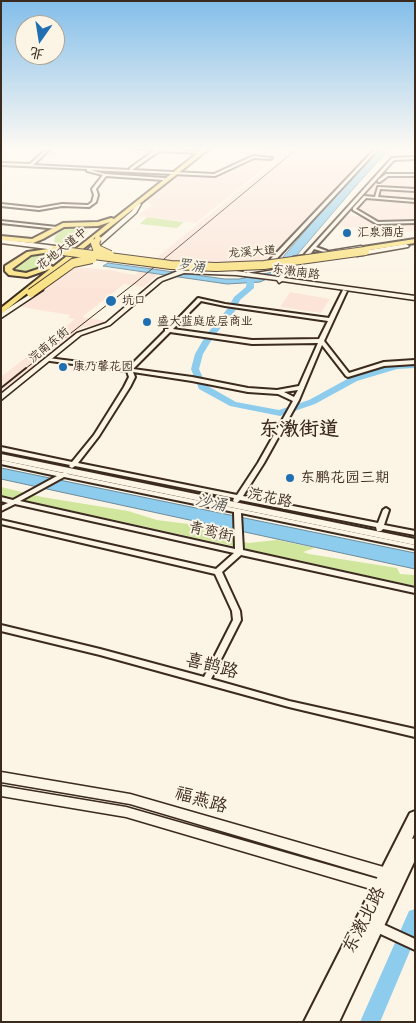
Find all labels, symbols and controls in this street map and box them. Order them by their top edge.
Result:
north arrow [15,15,65,65]
text: 北 [28,43,46,64]
street label: 花地大道中 [34,225,90,273]
place label: 汇泉酒店 [357,226,405,240]
marker: 汇泉酒店 [341,227,353,239]
street label: 龙溪大道 [228,243,276,261]
water label: 罗涌 [176,256,206,276]
street label: 东漖南路 [271,262,321,282]
marker: 坑口 [104,294,118,308]
place label: 坑口 [122,294,146,308]
place label: 盛大蓝庭底层商业 [157,315,253,329]
marker: 盛大蓝庭底层商业 [141,316,153,328]
street label: 浣南东街 [26,324,72,366]
place label: 康乃馨花园 [73,360,133,374]
marker: 康乃馨花园 [57,361,69,373]
district label: 东漖街道 [259,417,339,441]
place label: 东鹏花园三期 [300,469,390,487]
marker: 东鹏花园三期 [284,472,296,484]
street label: 浣花路 [246,485,294,511]
water label: 沙涌 [193,490,229,516]
street label: 青鸾街 [187,518,235,546]
street label: 喜鹊路 [183,649,241,683]
street label: 福燕路 [172,782,230,818]
street label: 东漖北路 [338,883,390,957]

